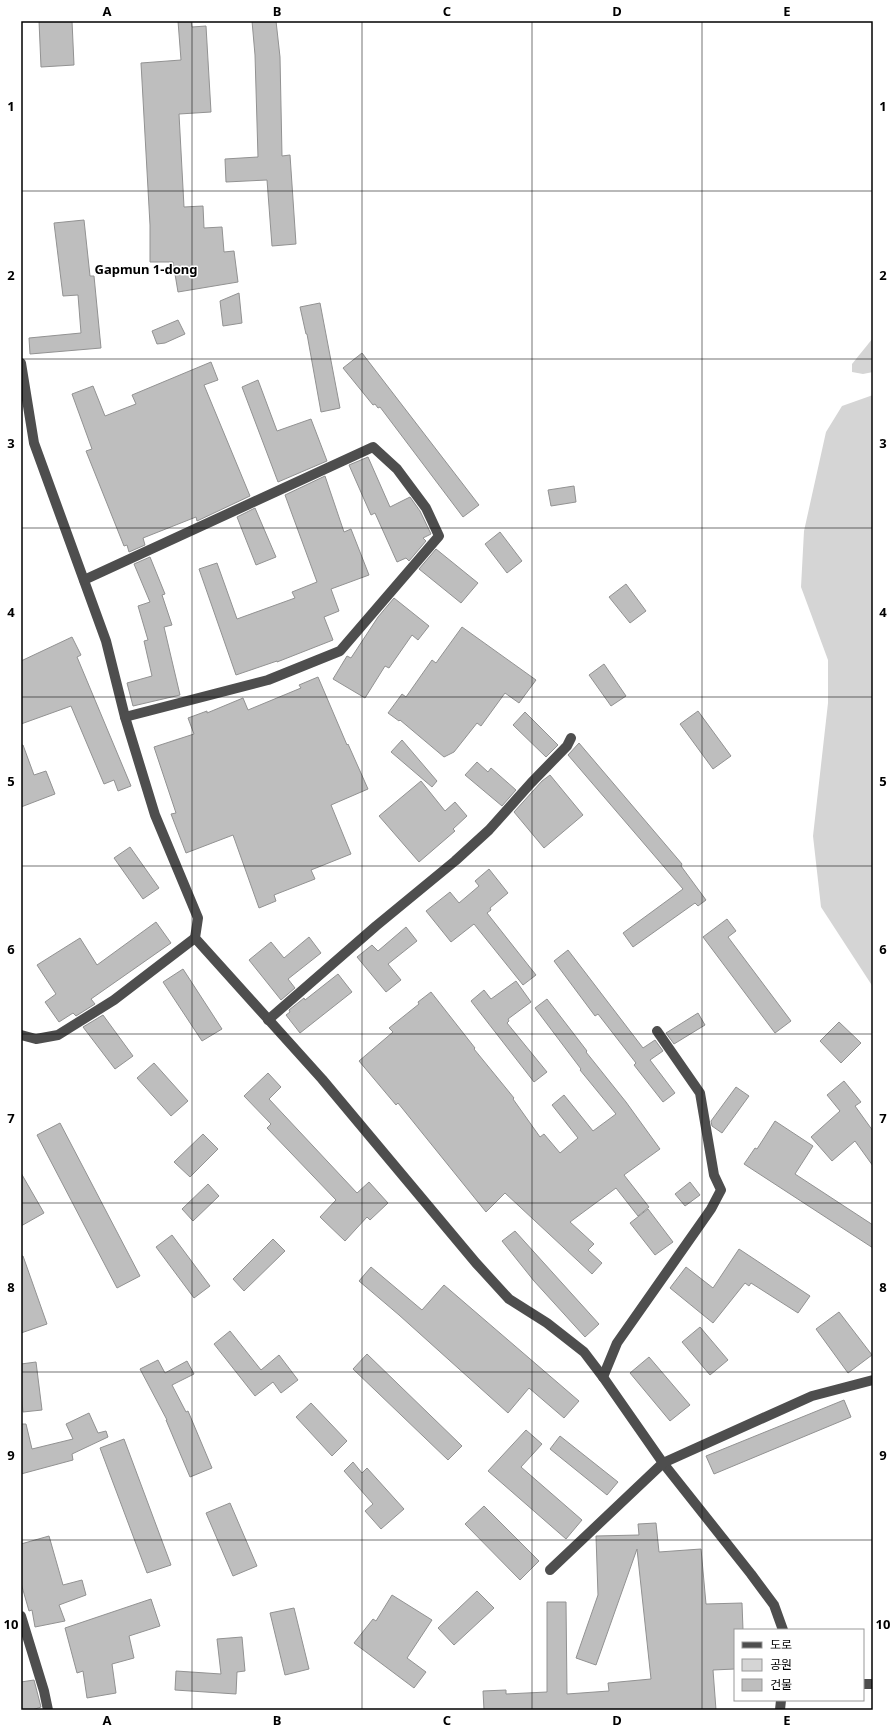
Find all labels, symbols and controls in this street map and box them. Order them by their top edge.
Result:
text: A [103,2,112,20]
text: B [273,2,281,20]
text: C [443,2,451,20]
text: D [612,2,622,20]
text: E [783,2,791,20]
text: 1 [7,97,15,115]
text: 1 [879,97,887,115]
district label: Gapmun 1-dong [95,260,197,278]
text: 2 [7,266,15,284]
text: 2 [879,266,887,284]
text: 3 [7,434,15,452]
text: 3 [879,434,887,452]
text: 4 [7,603,15,621]
text: 4 [879,603,887,621]
text: 5 [7,772,15,790]
text: 5 [879,772,887,790]
text: 6 [7,940,15,958]
text: 6 [879,940,887,958]
text: 7 [7,1109,15,1127]
text: 7 [879,1109,887,1127]
text: 8 [7,1278,15,1296]
text: 8 [879,1278,887,1296]
text: 9 [7,1446,15,1464]
text: 9 [879,1446,887,1464]
text: 10 [4,1615,18,1633]
text: 10 [876,1615,890,1633]
legend [734,1629,864,1701]
text: 도로 [770,1636,792,1653]
text: 공원 [770,1656,792,1673]
text: 건물 [770,1676,792,1693]
text: A [103,1711,112,1729]
text: B [273,1711,281,1729]
text: C [443,1711,451,1729]
text: D [612,1711,622,1729]
text: E [783,1711,791,1729]

